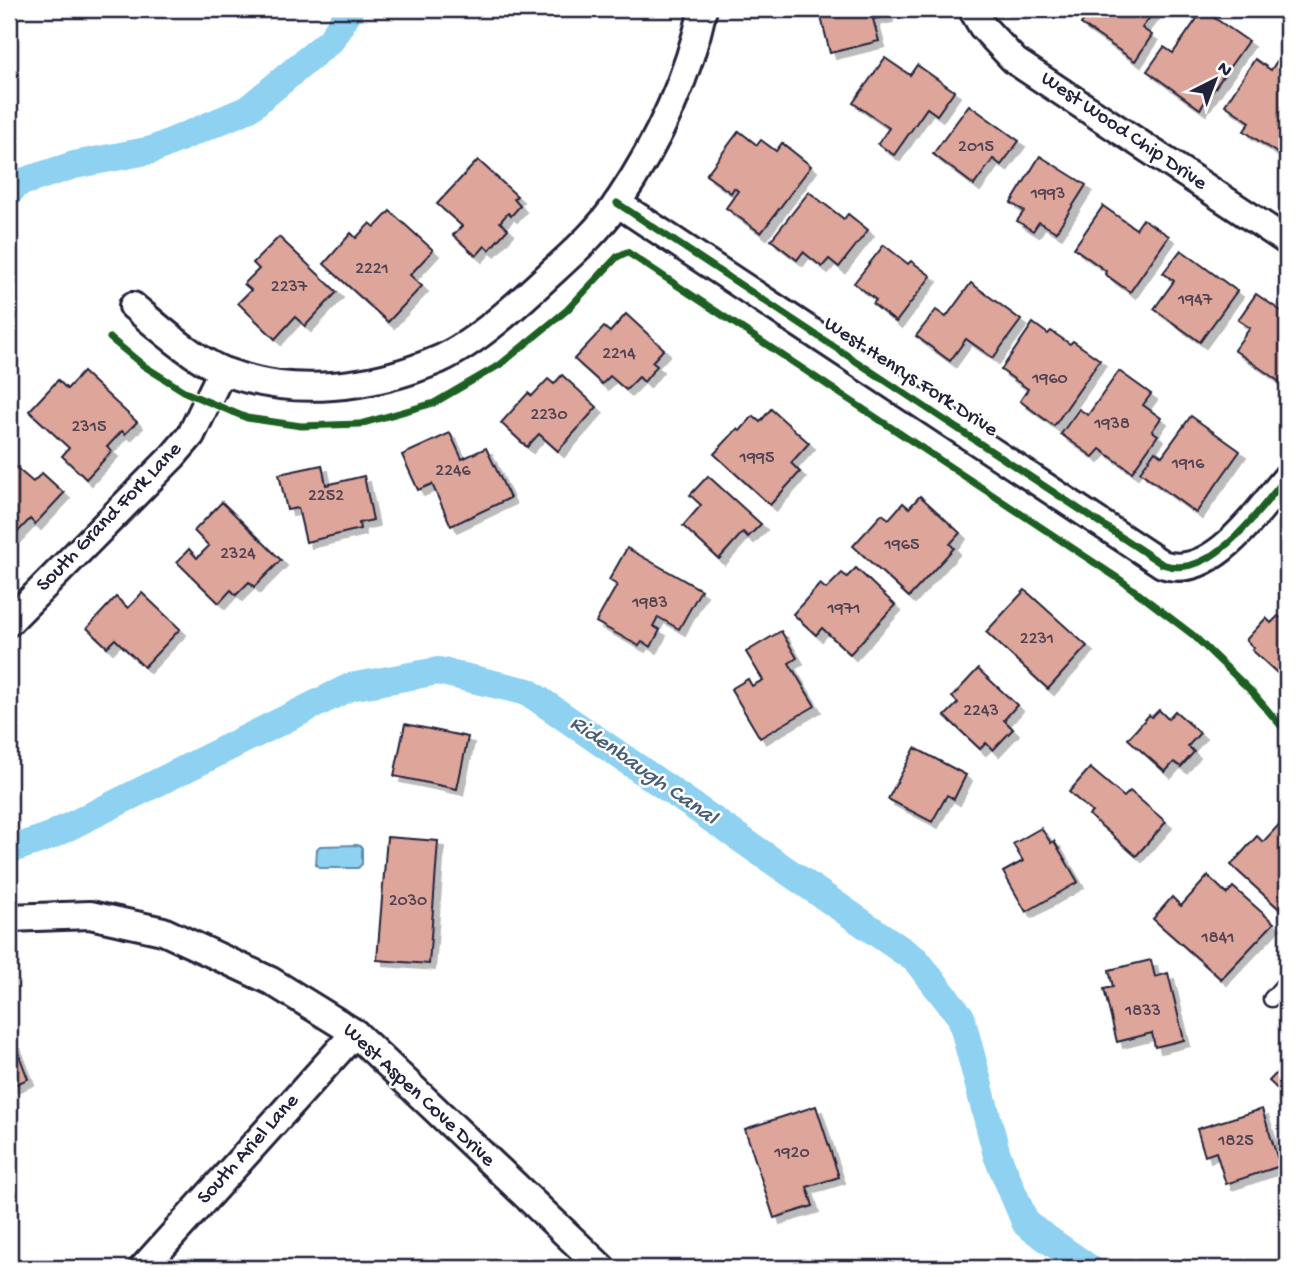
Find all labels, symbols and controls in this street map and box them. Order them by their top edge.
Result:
north arrow [1180,46,1250,116]
text: N [1212,57,1236,83]
street label: West Wood Chip Drive [1035,67,1212,198]
house number: 2015 [958,137,994,158]
house number: 1993 [1030,184,1065,205]
house number: 2221 [355,259,389,280]
house number: 2237 [271,277,308,298]
house number: 1947 [1177,290,1213,311]
street label: West Henrys Fork Drive [818,312,1003,444]
house number: 2214 [602,344,636,365]
house number: 1960 [1031,369,1068,390]
house number: 2230 [530,405,568,426]
house number: 1938 [1093,414,1130,435]
house number: 2315 [72,417,106,438]
street label: South Grand Fork Lane [32,437,189,598]
house number: 1995 [739,448,774,469]
house number: 1916 [1171,454,1205,475]
house number: 2246 [435,461,472,482]
house number: 2252 [308,486,344,507]
house number: 1965 [884,535,919,556]
house number: 2324 [220,544,256,565]
house number: 1983 [631,593,668,614]
house number: 1971 [827,599,860,620]
house number: 2231 [1020,629,1054,650]
house number: 2243 [963,701,999,722]
water label: Ridenbaugh Canal [564,710,724,833]
house number: 2030 [389,891,427,912]
house number: 1841 [1201,928,1234,949]
house number: 1833 [1124,1001,1161,1022]
street label: West Aspen Cove Drive [337,1019,500,1174]
street label: South Ariel Lane [193,1089,306,1210]
house number: 1825 [1217,1131,1254,1152]
house number: 1920 [773,1143,810,1164]

